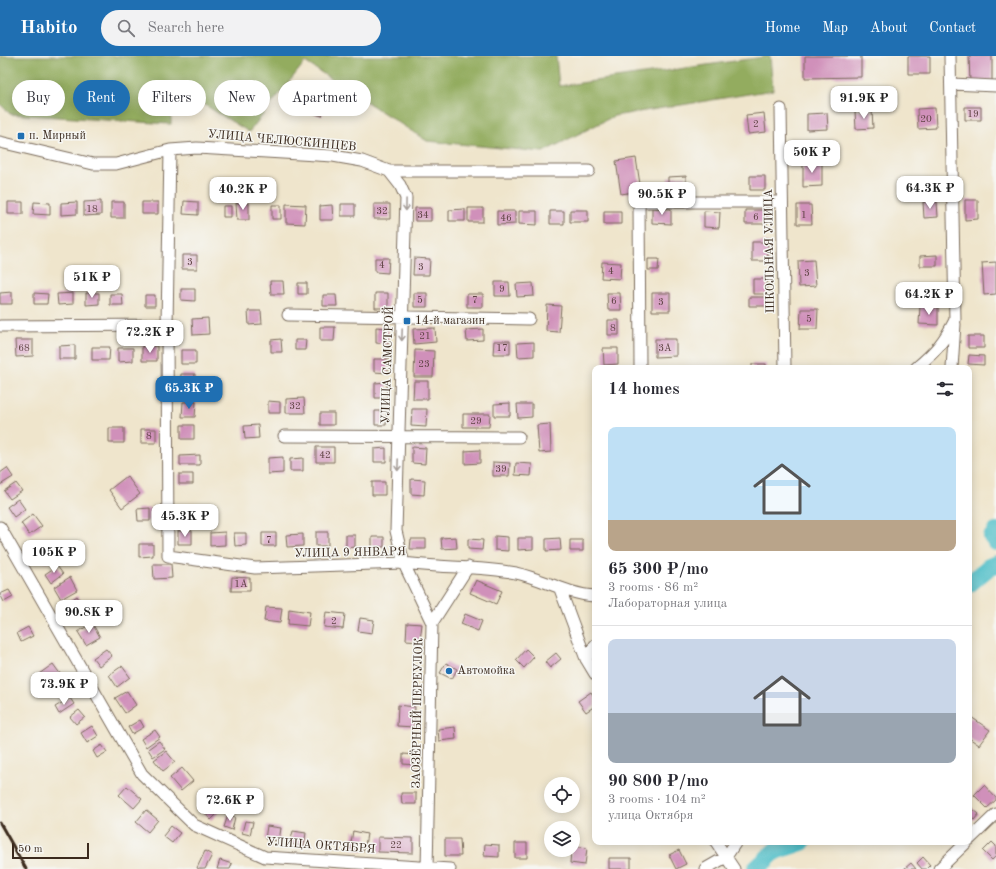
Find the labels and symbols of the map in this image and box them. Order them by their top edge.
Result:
pin: 91.9K ₽ [827,86,901,120]
house number: 19 [967,109,979,119]
house number: 20 [920,114,932,124]
house number: 2 [753,119,759,129]
street label: УЛИЦА ЧЕЛЮСКИНЦЕВ [207,129,357,153]
place label: п. Мирный [29,130,86,142]
marker: п. Мирный [16,131,26,141]
pin: 50K ₽ [784,140,840,174]
pin: 64.3K ₽ [893,176,967,210]
pin: 40.2K ₽ [206,177,280,211]
pin: 90.5K ₽ [625,182,699,216]
street label: ШКОЛЬНАЯ УЛИЦА [763,189,777,313]
one-way arrow [402,198,410,211]
house number: 18 [86,204,98,214]
house number: 32 [376,206,388,216]
house number: 34 [417,210,429,220]
house number: 1 [801,210,807,220]
house number: 6 [753,212,759,222]
house number: 46 [500,213,512,223]
house number: 3 [187,257,193,267]
house number: 4 [379,260,385,270]
house number: 3 [418,262,424,272]
pin: 51K ₽ [64,265,120,299]
house number: 4 [608,266,614,276]
house number: 3 [804,268,810,278]
pin: 64.2K ₽ [892,282,966,316]
house number: 9 [499,284,505,294]
house number: 5 [417,295,423,305]
house number: 7 [472,295,478,305]
house number: 6 [611,296,617,306]
house number: 3 [658,297,664,307]
street label: УЛИЦА САМСТРОЙ [377,306,396,424]
house number: 5 [806,314,812,324]
place label: 14-й магазин [415,315,485,327]
marker: 14-й магазин [402,316,412,326]
pin: 72.2K ₽ [113,320,187,354]
house number: 8 [610,323,616,333]
one-way arrow [399,328,406,341]
house number: 21 [419,331,431,341]
house number: 68 [18,343,30,353]
house number: 17 [496,343,508,353]
house number: 3А [658,343,672,353]
house number: 23 [418,359,430,369]
pin: 65.3K ₽ [152,376,226,410]
house number: 32 [289,401,301,411]
house number: 29 [470,416,482,426]
house number: 8 [146,431,152,441]
house number: 42 [319,450,331,460]
one-way arrow [394,458,401,471]
house number: 39 [495,464,507,474]
pin: 45.3K ₽ [148,504,222,538]
house number: 7 [266,535,272,545]
pin: 105K ₽ [21,540,87,574]
street label: УЛИЦА 9 ЯНВАРЯ [294,546,406,560]
house number: 1А [234,579,248,589]
pin: 90.8K ₽ [52,600,126,634]
house number: 2 [331,616,337,626]
street label: ЗАОЗЁРНЫЙ ПЕРЕУЛОК [407,637,425,788]
place label: Автомойка [457,665,515,677]
marker: Автомойка [444,666,454,676]
pin: 73.9K ₽ [27,672,101,706]
pin: 72.6K ₽ [193,788,267,822]
street label: УЛИЦА ОКТЯБРЯ [266,836,376,856]
house number: 22 [390,840,402,850]
scale bar [12,841,89,860]

